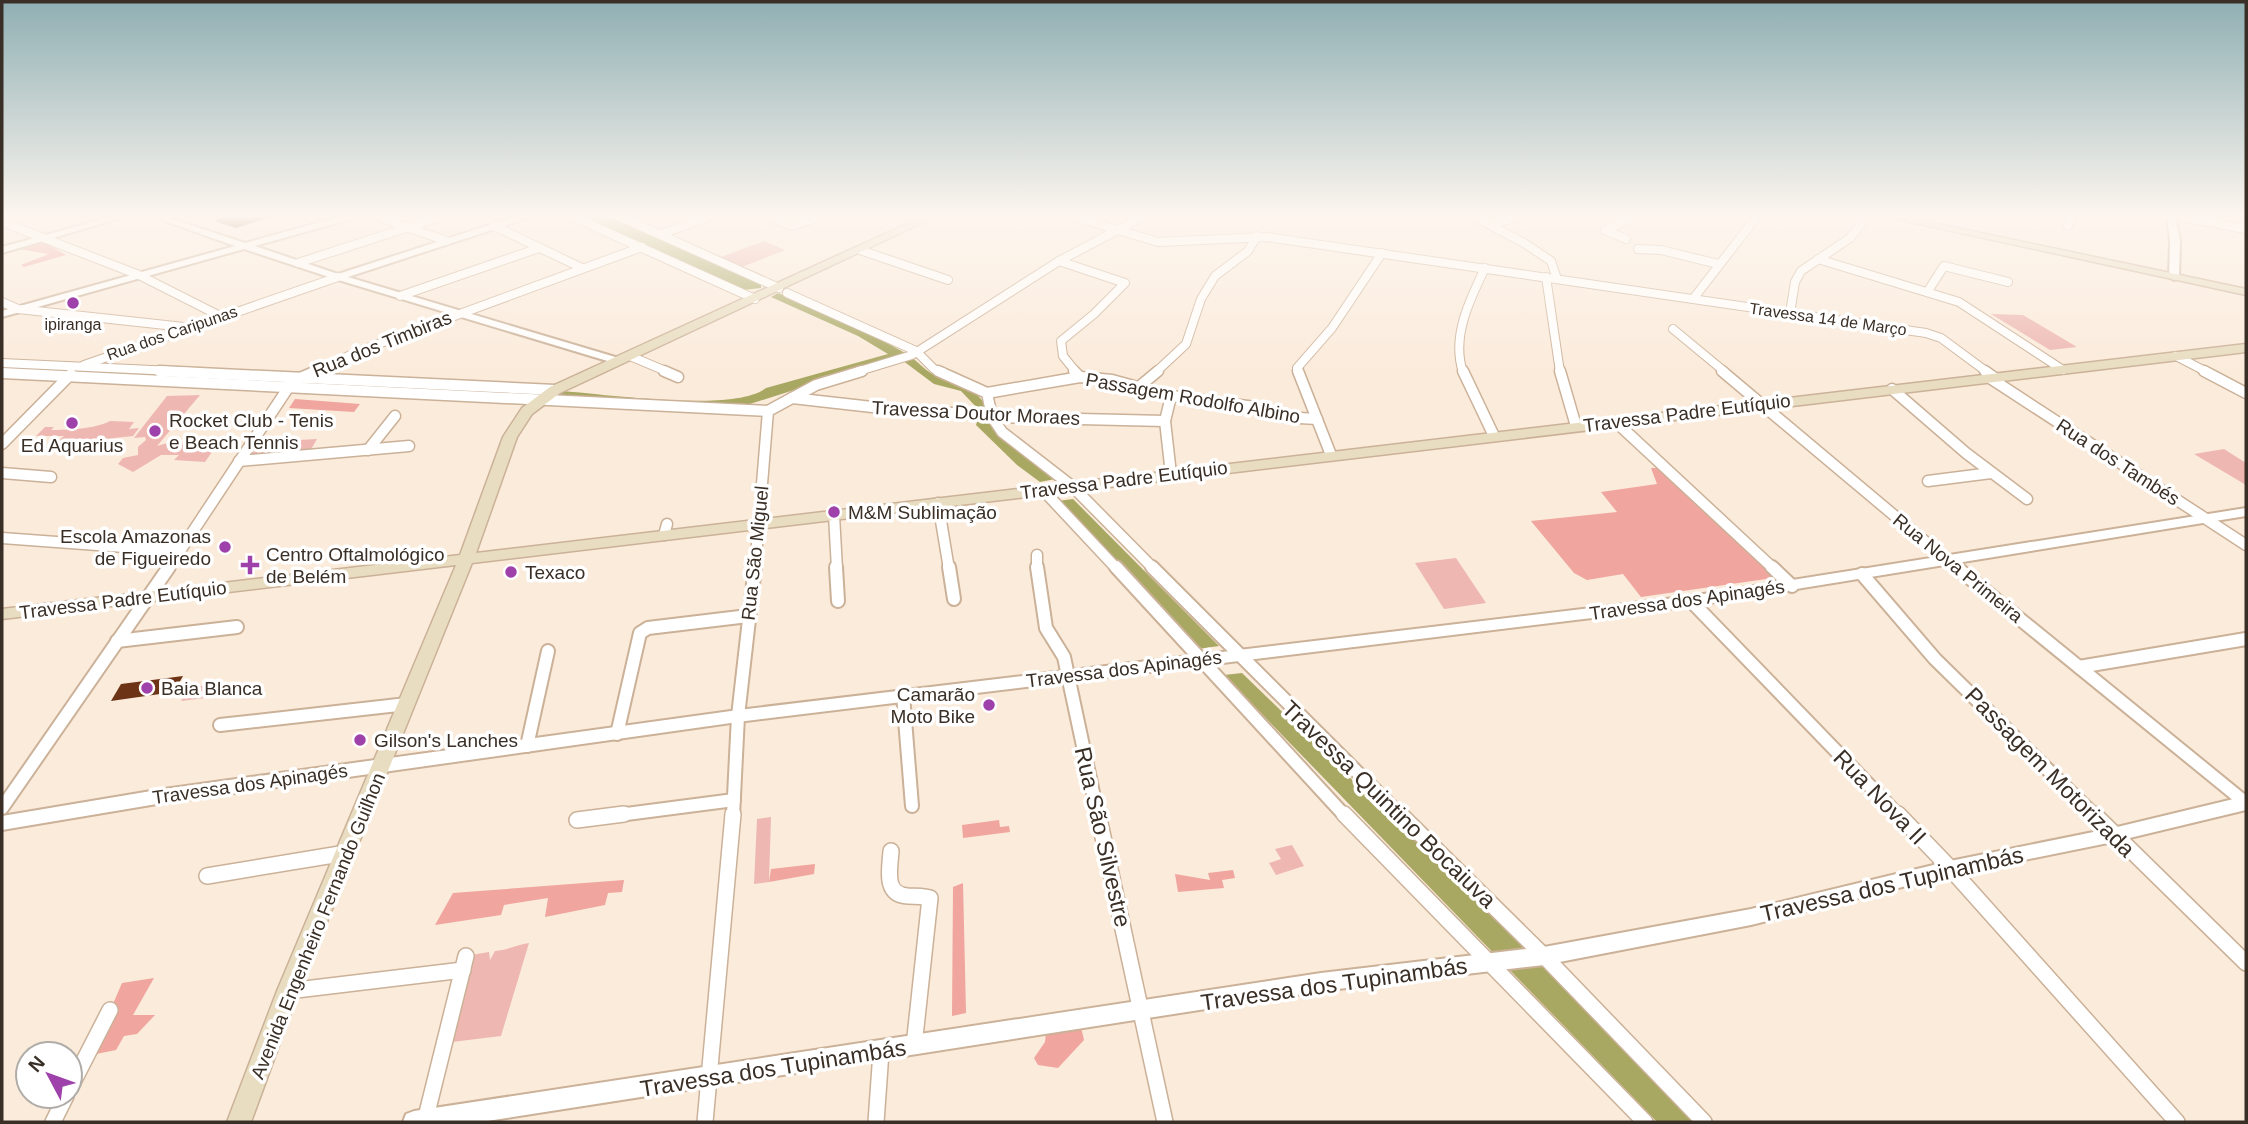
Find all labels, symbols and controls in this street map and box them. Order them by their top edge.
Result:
marker: ipiranga [65,295,81,311]
street label: Travessa 14 de Março [1748,300,1908,338]
street label: Rua dos Caripunas [104,303,240,363]
street label: Rua dos Timbiras [310,307,454,381]
place label: ipiranga [45,316,102,333]
street label: Passagem Rodolfo Albino [1084,369,1302,427]
street label: Travessa Padre Eutíquio [1582,390,1792,436]
street label: Travessa Doutor Moraes [871,397,1081,429]
place label: Rocket Club - Tenis e Beach Tennis [169,410,333,453]
street label: Rua dos Tambés [2053,414,2183,510]
marker: Ed Aquarius [64,415,80,431]
marker: Rocket Club - Tenis e Beach Tennis [147,423,163,439]
place label: Ed Aquarius [21,435,123,456]
street label: Travessa Padre Eutíquio [1019,457,1229,503]
street label: Rua São Miguel [737,485,773,621]
place label: M&M Sublimação [848,502,997,523]
marker: M&M Sublimação [826,504,842,520]
street label: Rua Nova Primeira [1889,509,2027,627]
place label: Escola Amazonas de Figueiredo [60,526,211,569]
marker: Escola Amazonas de Figueiredo [217,539,233,555]
place label: Centro Oftalmológico de Belém [266,544,444,587]
marker: Centro Oftalmológico de Belém [240,555,260,575]
place label: Texaco [525,562,585,583]
marker: Texaco [503,564,519,580]
street label: Travessa dos Apinagés [1588,576,1786,624]
street label: Travessa Padre Eutíquio [18,577,228,623]
street label: Travessa dos Apinagés [1025,647,1223,691]
place label: Baia Blanca [161,678,263,699]
marker: Baia Blanca [139,680,155,696]
street label: Passagem Motorizada [1960,682,2140,862]
place label: Camarão Moto Bike [891,684,975,727]
street label: Travessa Quintino Bocaiuva [1277,695,1501,913]
marker: Camarão Moto Bike [981,697,997,713]
place label: Gilson's Lanches [374,730,518,751]
marker: Gilson's Lanches [352,732,368,748]
street label: Rua São Silvestre [1070,744,1136,930]
street label: Rua Nova II [1828,744,1932,850]
street label: Travessa dos Apinagés [151,760,349,808]
street label: Avenida Engenheiro Fernando Guilhon [247,770,389,1082]
street label: Travessa dos Tupinambás [1758,841,2026,927]
street label: Travessa dos Tupinambás [1199,952,1469,1016]
street label: Travessa dos Tupinambás [638,1034,908,1102]
north arrow [14,1040,84,1110]
text: N [24,1052,49,1076]

